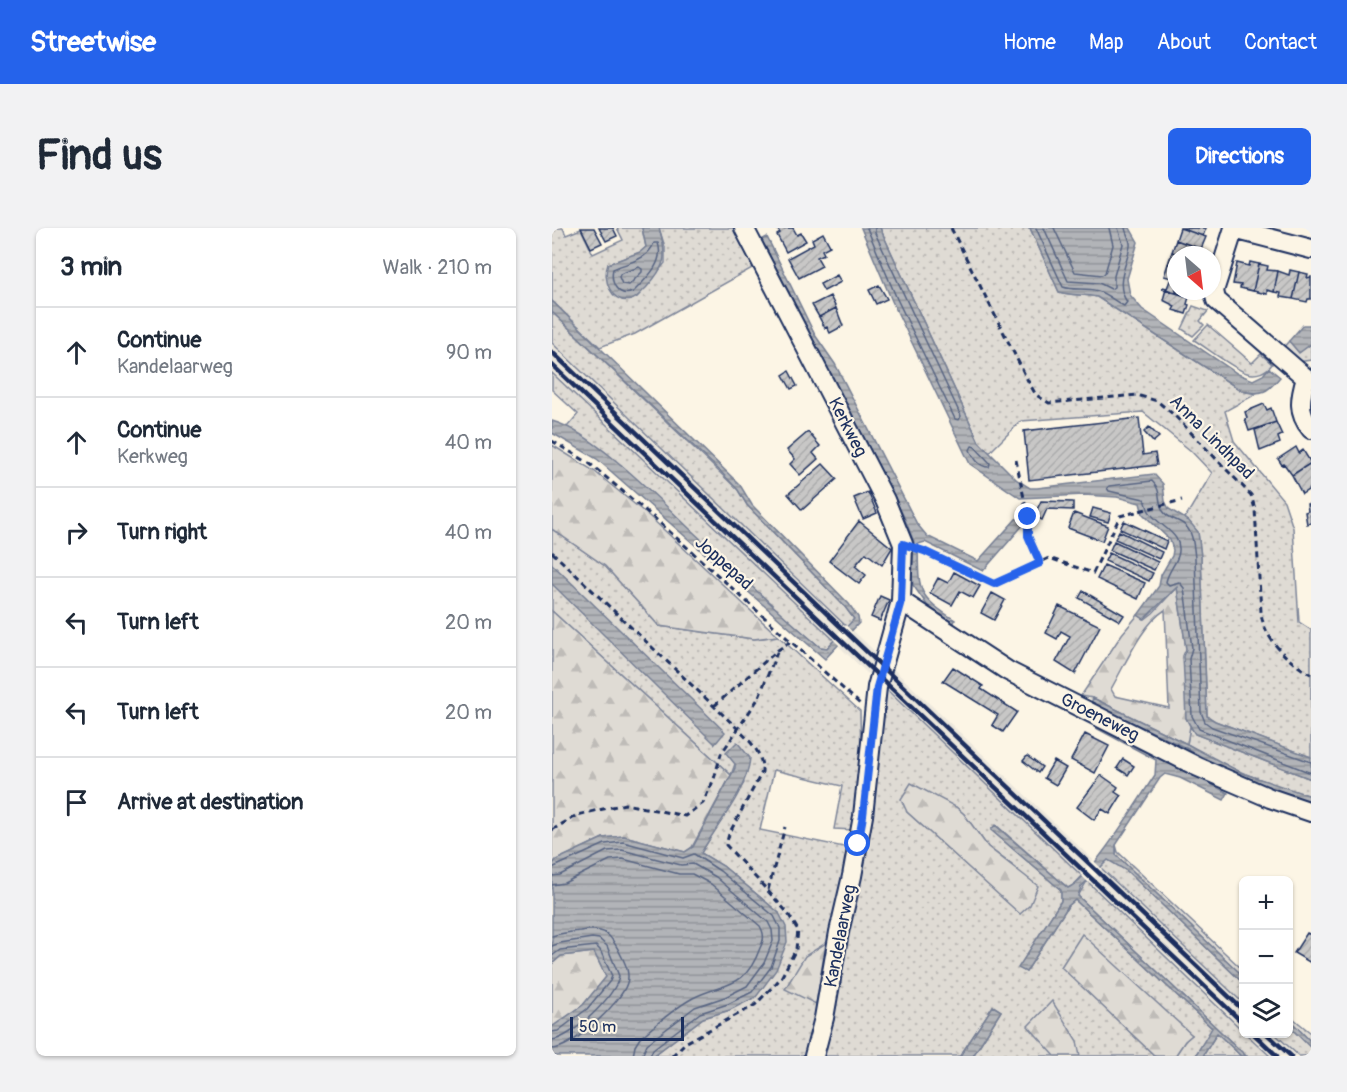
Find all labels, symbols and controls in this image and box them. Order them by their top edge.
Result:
text: Streetwise [30,25,156,60]
text: Home [1003,29,1056,56]
text: Map [1089,29,1124,56]
text: About [1157,29,1211,56]
text: Contact [1244,29,1317,56]
button: Directions [1168,128,1311,185]
text: Find us [36,130,162,182]
north arrow [1167,246,1221,300]
text: 3 min [60,251,122,283]
text: Walk · 210 m [383,255,492,280]
text: Continue [117,326,201,354]
icon: ahead [60,336,93,369]
text: 90 m [446,340,492,365]
text: Kandelaarweg [117,354,233,379]
street label: Anna Lindhpad [1164,390,1259,485]
street label: Kerkweg [823,394,872,461]
text: Continue [117,416,201,444]
icon: ahead [60,426,93,459]
text: 40 m [445,430,492,455]
text: Kerkweg [117,444,188,469]
route end [1014,503,1040,529]
icon: right [60,516,93,549]
text: Turn right [117,518,207,546]
text: 40 m [445,520,492,545]
street label: Joppepad [690,531,757,595]
icon: left [60,606,93,639]
text: Turn left [117,608,199,636]
text: 20 m [445,610,492,635]
street label: Groeneweg [1057,688,1143,747]
icon: left [60,696,93,729]
text: Turn left [117,698,199,726]
text: 20 m [445,700,492,725]
icon: arrive [60,786,93,819]
text: Arrive at destination [117,788,303,816]
route start [844,830,870,856]
map controls [1239,876,1293,1038]
button: + [1239,876,1293,930]
street label: Kandelaarweg [819,883,862,989]
button: − [1239,930,1293,984]
button: layers [1239,984,1293,1038]
scale bar [570,1014,684,1042]
text: 50 m [579,1017,616,1037]

